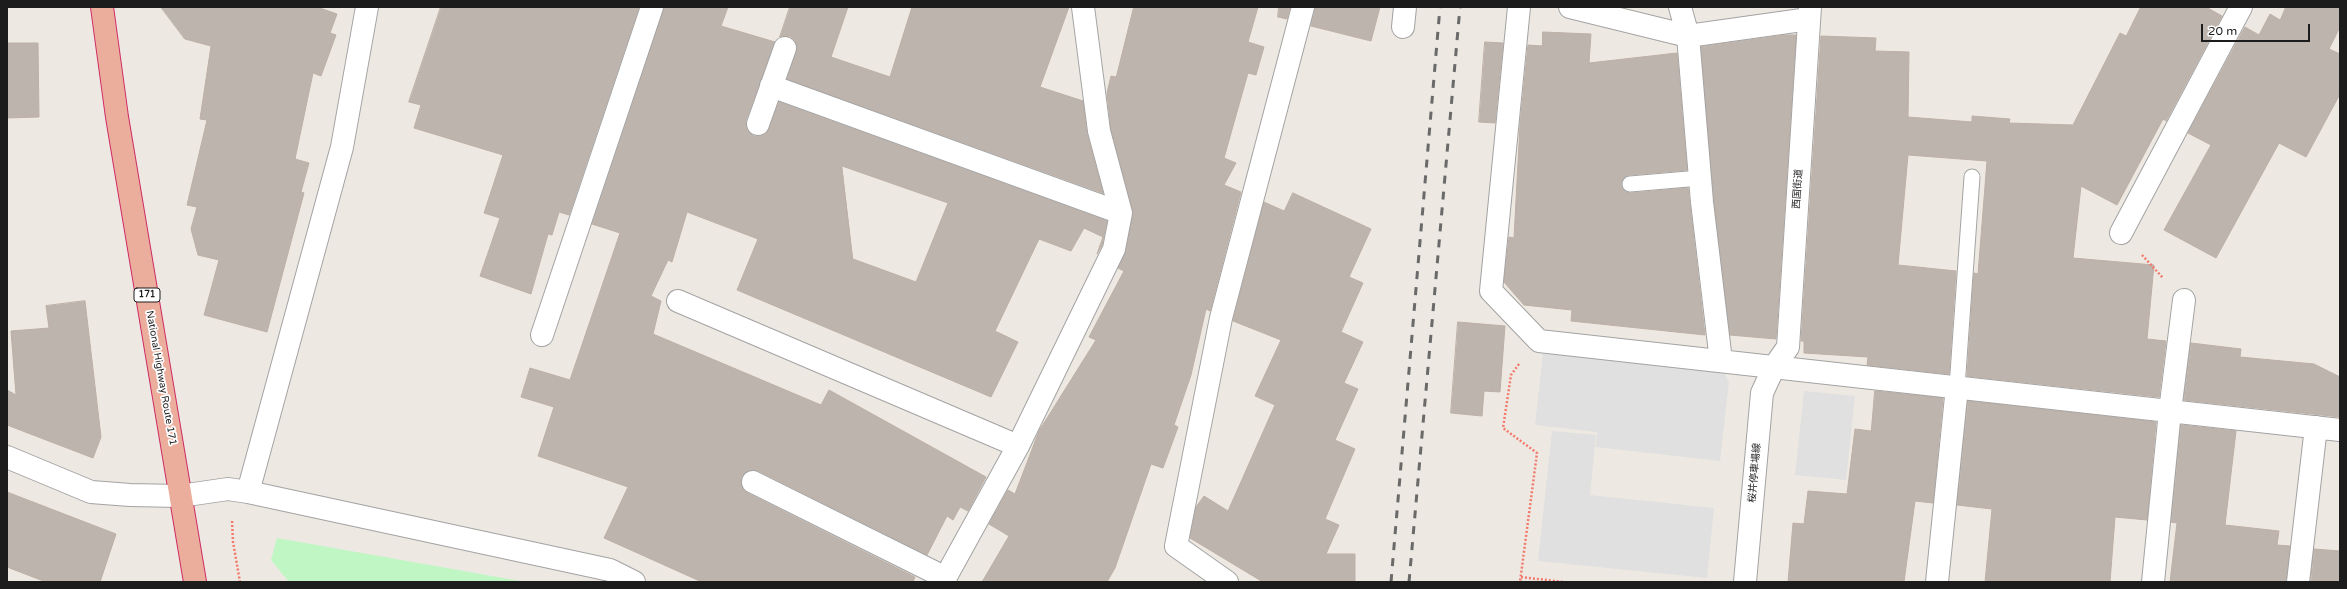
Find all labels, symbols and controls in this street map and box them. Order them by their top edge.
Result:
scale bar [2203,16,2312,42]
text: 20 m [2208,24,2237,38]
street label: 西国街道 [1791,169,1805,209]
road number: 171 [134,288,160,302]
street label: National Highway Route 171 [143,310,179,446]
street label: 桜井停車場線 [1746,443,1764,503]

